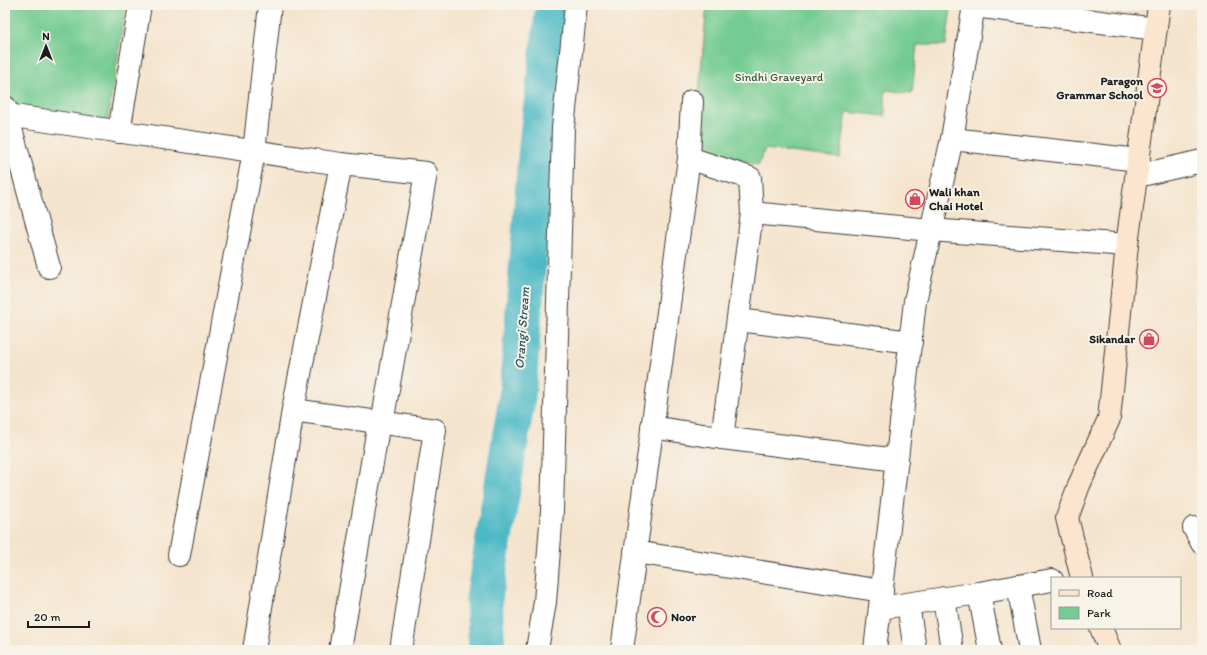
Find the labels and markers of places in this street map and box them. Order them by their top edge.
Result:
place label: Paragon Grammar School [1056,74,1144,102]
school or university icon: Paragon Grammar School [1146,77,1168,99]
place label: Wali khan Chai Hotel [929,185,984,213]
shop icon: Wali khan Chai Hotel [904,188,926,210]
shop icon: Sikandar [1138,328,1160,350]
place label: Sikandar [1089,332,1135,346]
mosque icon: Noor [646,606,668,628]
place label: Noor [671,610,696,624]

